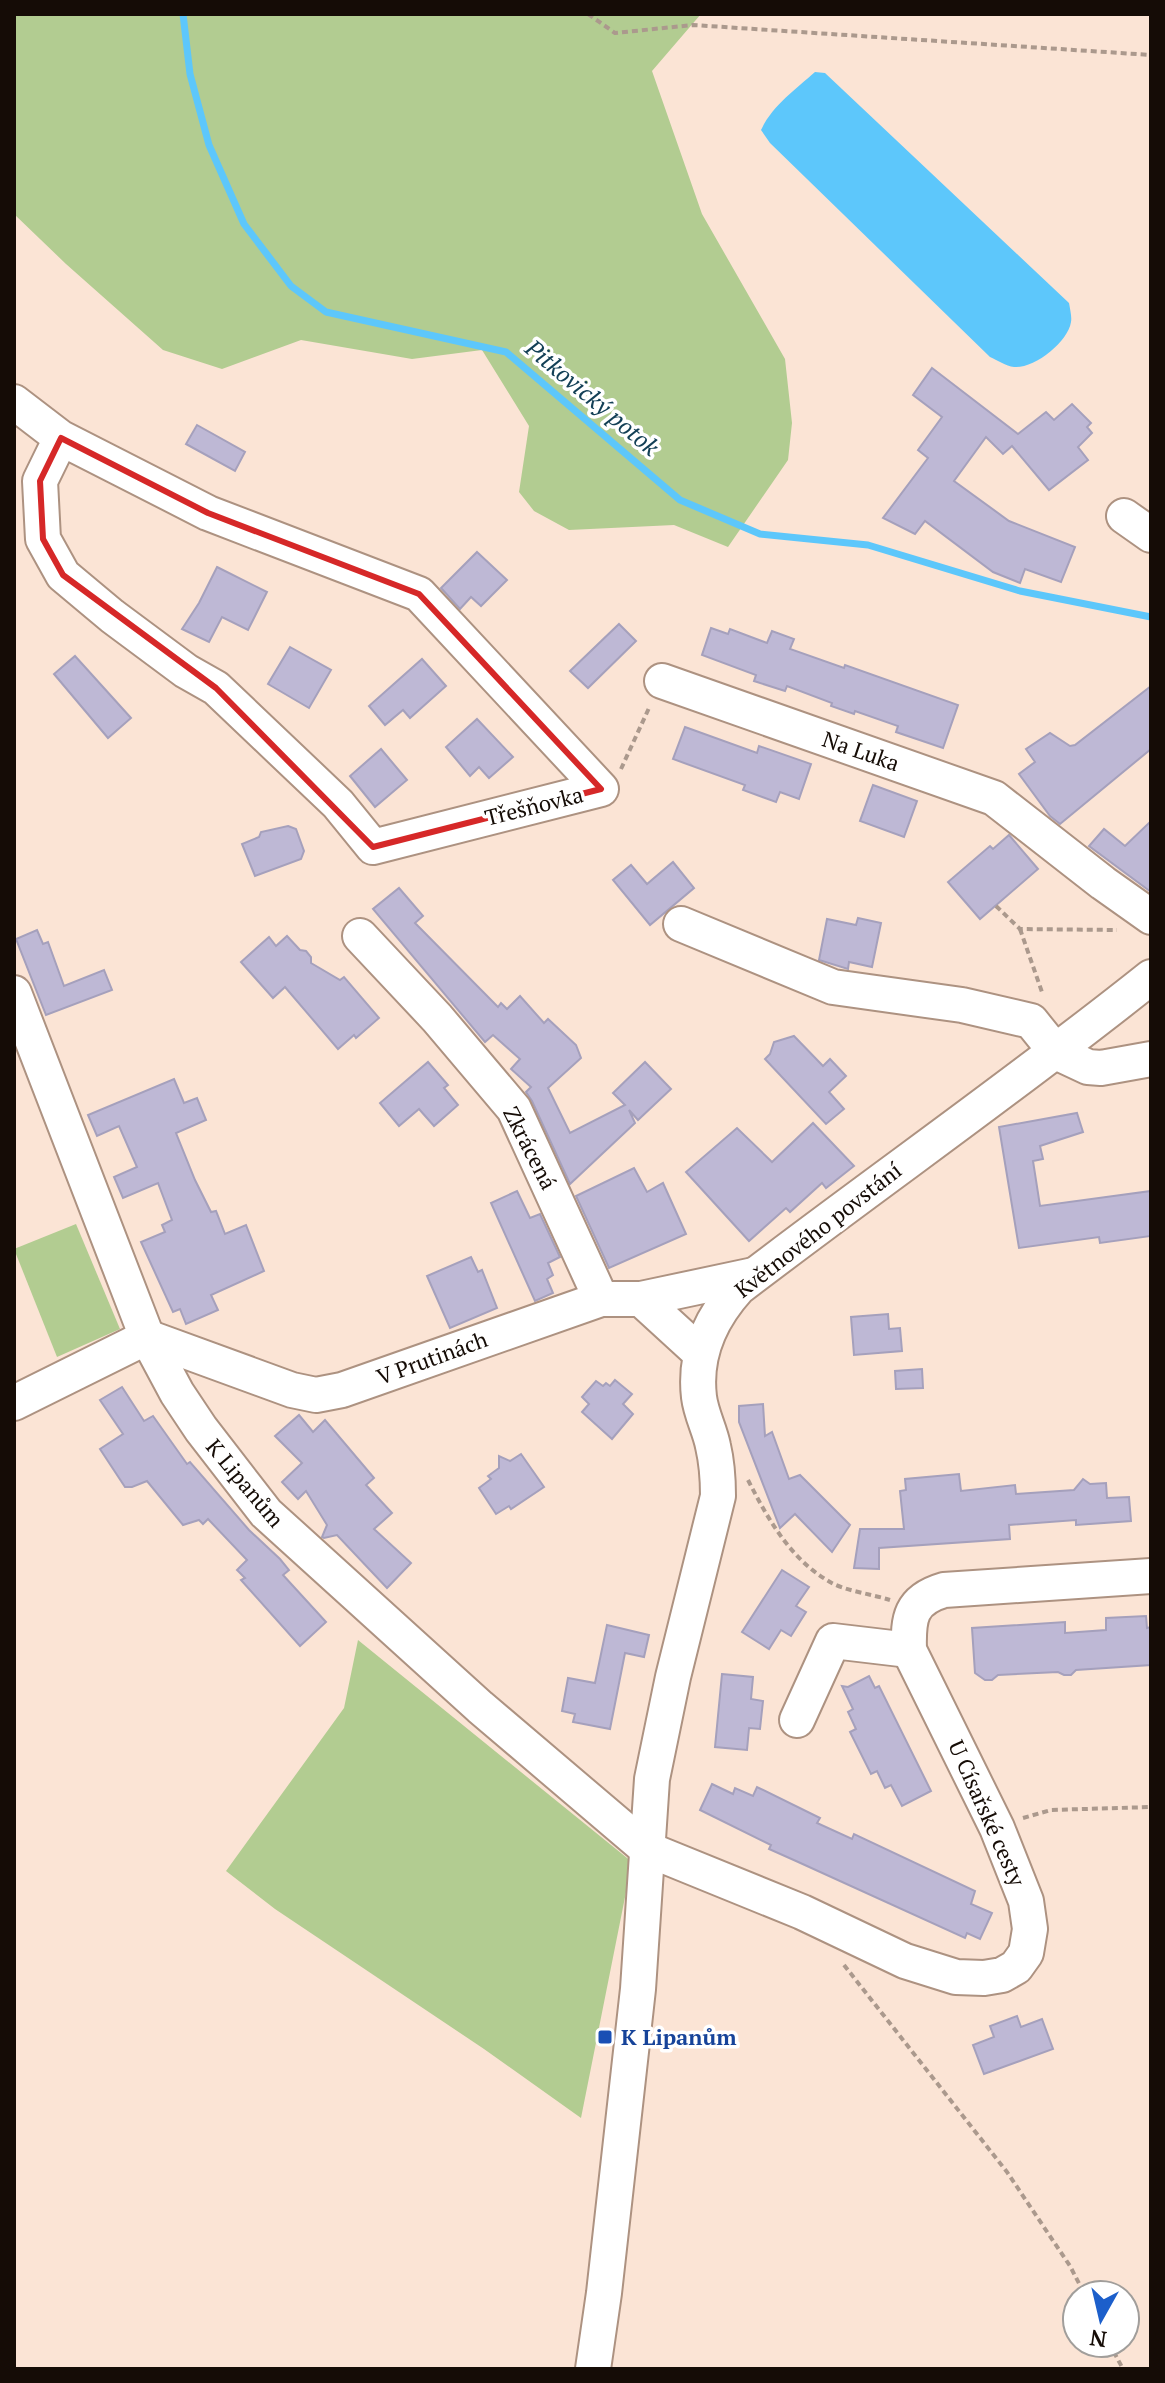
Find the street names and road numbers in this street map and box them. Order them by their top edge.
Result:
street label: Na Luka [819,724,904,777]
street label: Třešňovka [482,779,586,832]
street label: Zkrácená [497,1101,564,1194]
street label: Květnového povstání [728,1155,907,1304]
street label: V Prutinách [372,1324,491,1391]
street label: K Lipanům [200,1433,291,1533]
street label: U Císařské cesty [942,1735,1033,1891]

